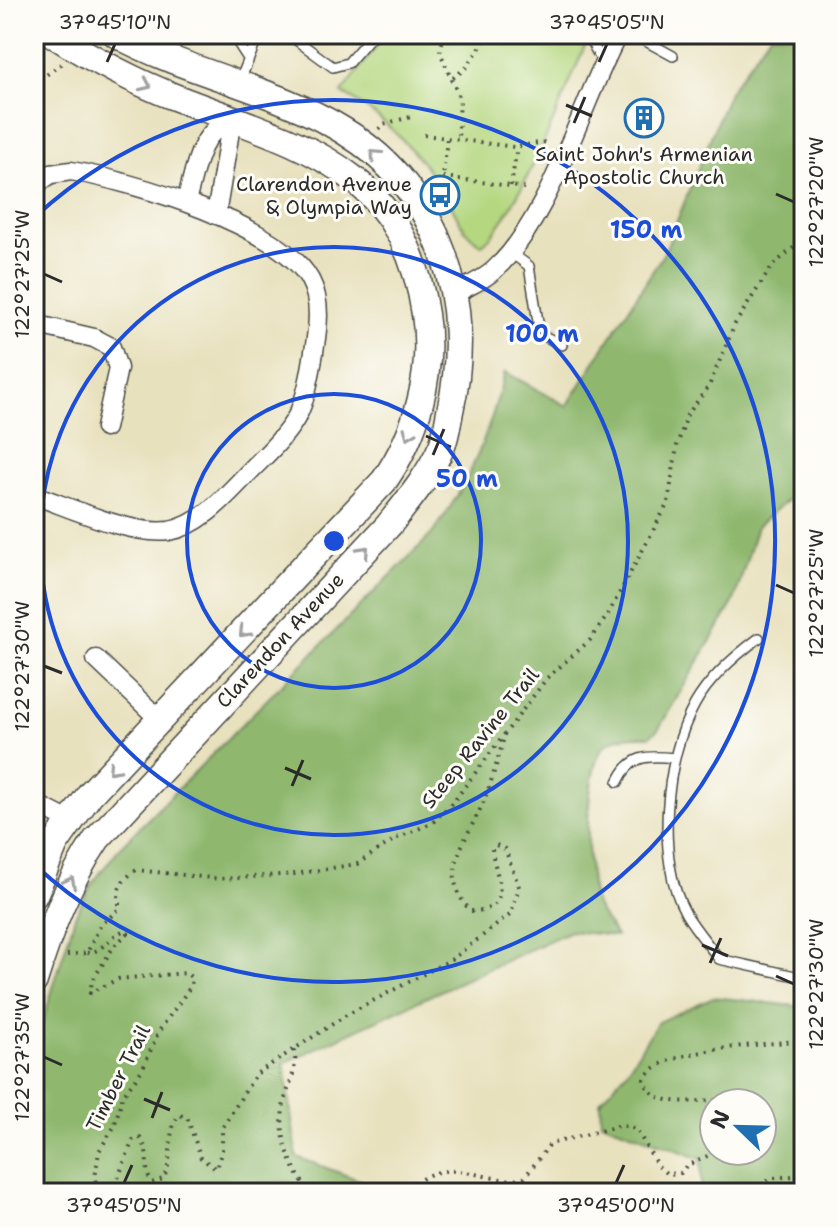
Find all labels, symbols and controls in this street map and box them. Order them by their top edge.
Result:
text: 37°45'10"N [59,9,171,35]
text: 37°45'05"N [549,9,665,35]
one-way arrow [138,75,152,91]
building icon: Saint John's Armenian Apostolic Church [623,97,665,139]
text: 122°27'20"W [803,137,829,267]
place label: Saint John's Armenian Apostolic Church [535,141,753,190]
one-way arrow [370,150,385,164]
place label: Clarendon Avenue & Olympia Way [236,171,412,220]
bus stop icon: Clarendon Avenue & Olympia Way [419,174,461,216]
text: 122°27'25"W [9,210,35,338]
text: 150 m [610,214,682,246]
text: 100 m [505,318,579,350]
one-way arrow [403,426,419,440]
text: 50 m [436,463,498,495]
centre of rings [320,527,348,555]
text: 122°27'25"W [803,529,829,657]
one-way arrow [355,546,369,560]
street label: Clarendon Avenue [210,567,350,713]
text: 122°27'30"W [9,600,35,732]
one-way arrow [238,623,253,637]
street label: Steep Ravine Trail [415,662,545,814]
one-way arrow [109,760,123,775]
one-way arrow [61,875,76,890]
text: 122°27'30"W [803,918,829,1050]
text: 122°27'35"W [9,993,35,1121]
street label: Timber Trail [80,1020,156,1136]
north arrow [698,1087,778,1167]
text: N [703,1106,737,1133]
text: 37°45'05"N [66,1192,182,1218]
text: 37°45'00"N [557,1192,675,1218]

